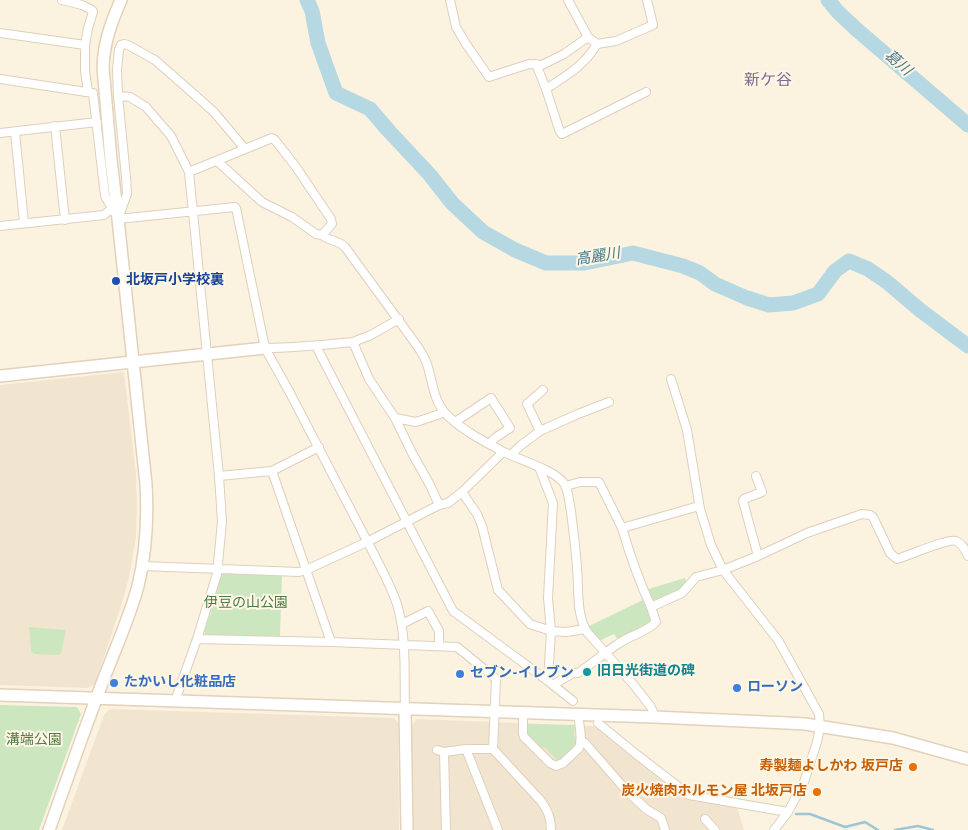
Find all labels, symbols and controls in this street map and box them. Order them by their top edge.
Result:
water label: 葛川 [880,47,914,81]
district label: 新ケ谷 [744,72,792,92]
water label: 高麗川 [574,246,622,270]
place label: 北坂戸小学校裏 [126,273,224,289]
marker: 北坂戸小学校裏 [110,275,122,287]
park label: 伊豆の山公園 [204,596,288,612]
place label: 旧日光街道の碑 [597,664,695,680]
place label: セブン-イレブン [470,666,574,682]
marker: 旧日光街道の碑 [581,666,593,678]
marker: セブン-イレブン [454,668,466,680]
place label: たかいし化粧品店 [124,675,236,691]
marker: たかいし化粧品店 [108,677,120,689]
place label: ローソン [747,680,803,696]
marker: ローソン [731,682,743,694]
park label: 溝端公園 [6,733,62,749]
place label: 寿製麺よしかわ 坂戸店 [760,759,903,775]
marker: 寿製麺よしかわ 坂戸店 [907,761,919,773]
place label: 炭火焼肉ホルモン屋 北坂戸店 [622,784,807,800]
marker: 炭火焼肉ホルモン屋 北坂戸店 [811,786,823,798]

